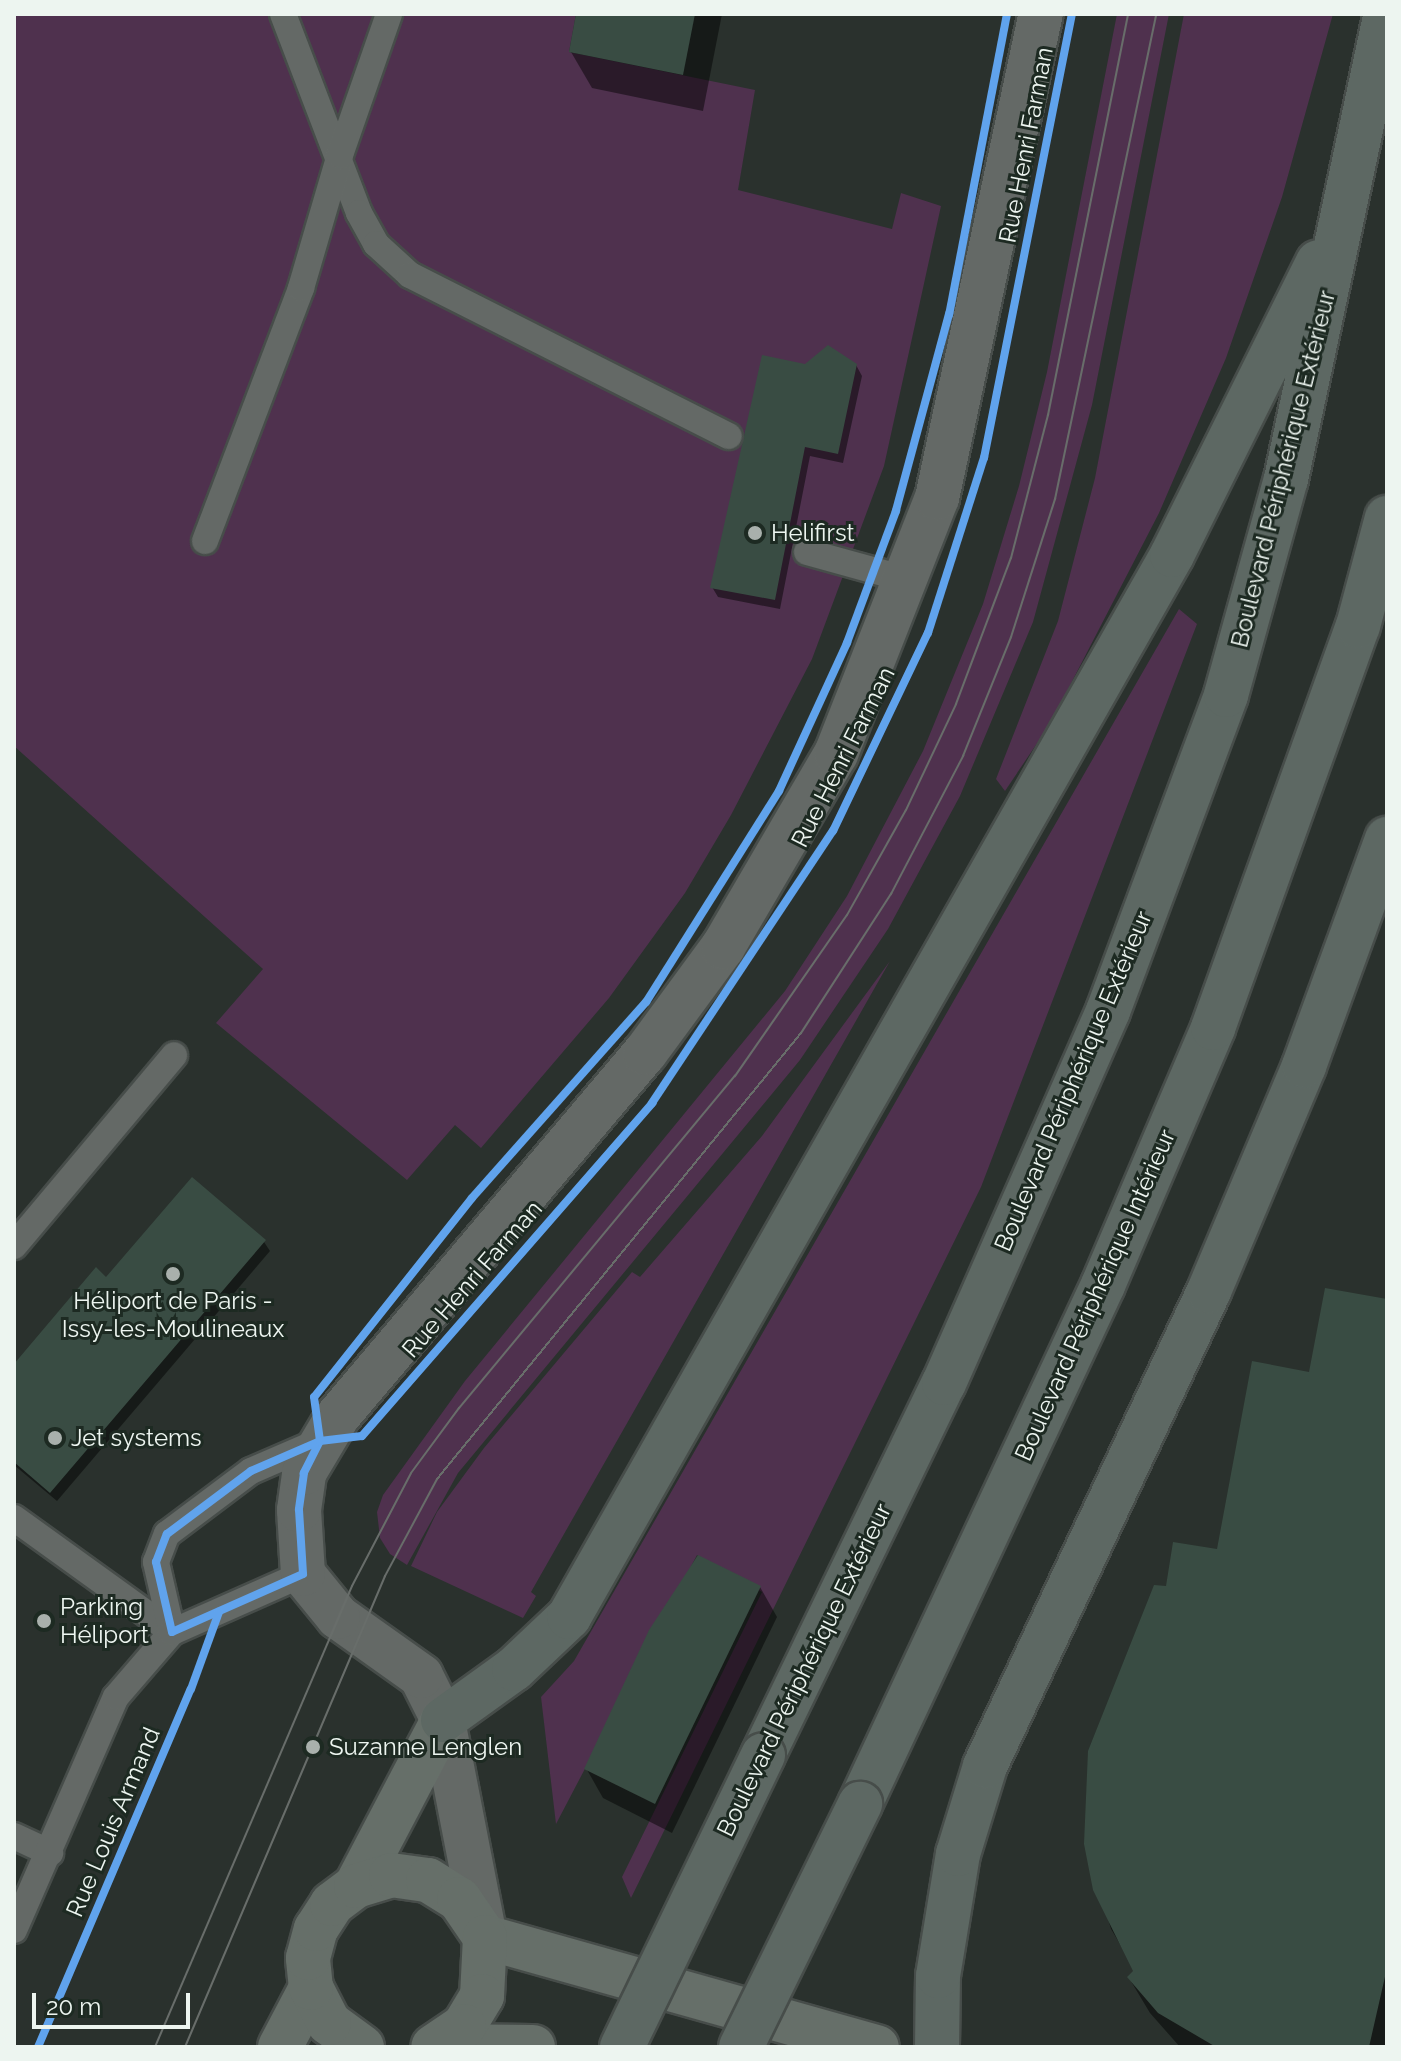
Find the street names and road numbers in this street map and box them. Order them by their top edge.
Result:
street label: Rue Henri Farman [993,45,1059,245]
street label: Boulevard Périphérique Extérieur [1225,288,1341,650]
street label: Rue Henri Farman [785,662,901,852]
street label: Boulevard Périphérique Extérieur [988,907,1158,1255]
street label: Boulevard Périphérique Intérieur [1009,1125,1181,1465]
street label: Rue Henri Farman [396,1195,548,1363]
street label: Boulevard Périphérique Extérieur [711,1499,897,1841]
street label: Rue Louis Armand [60,1723,166,1921]

